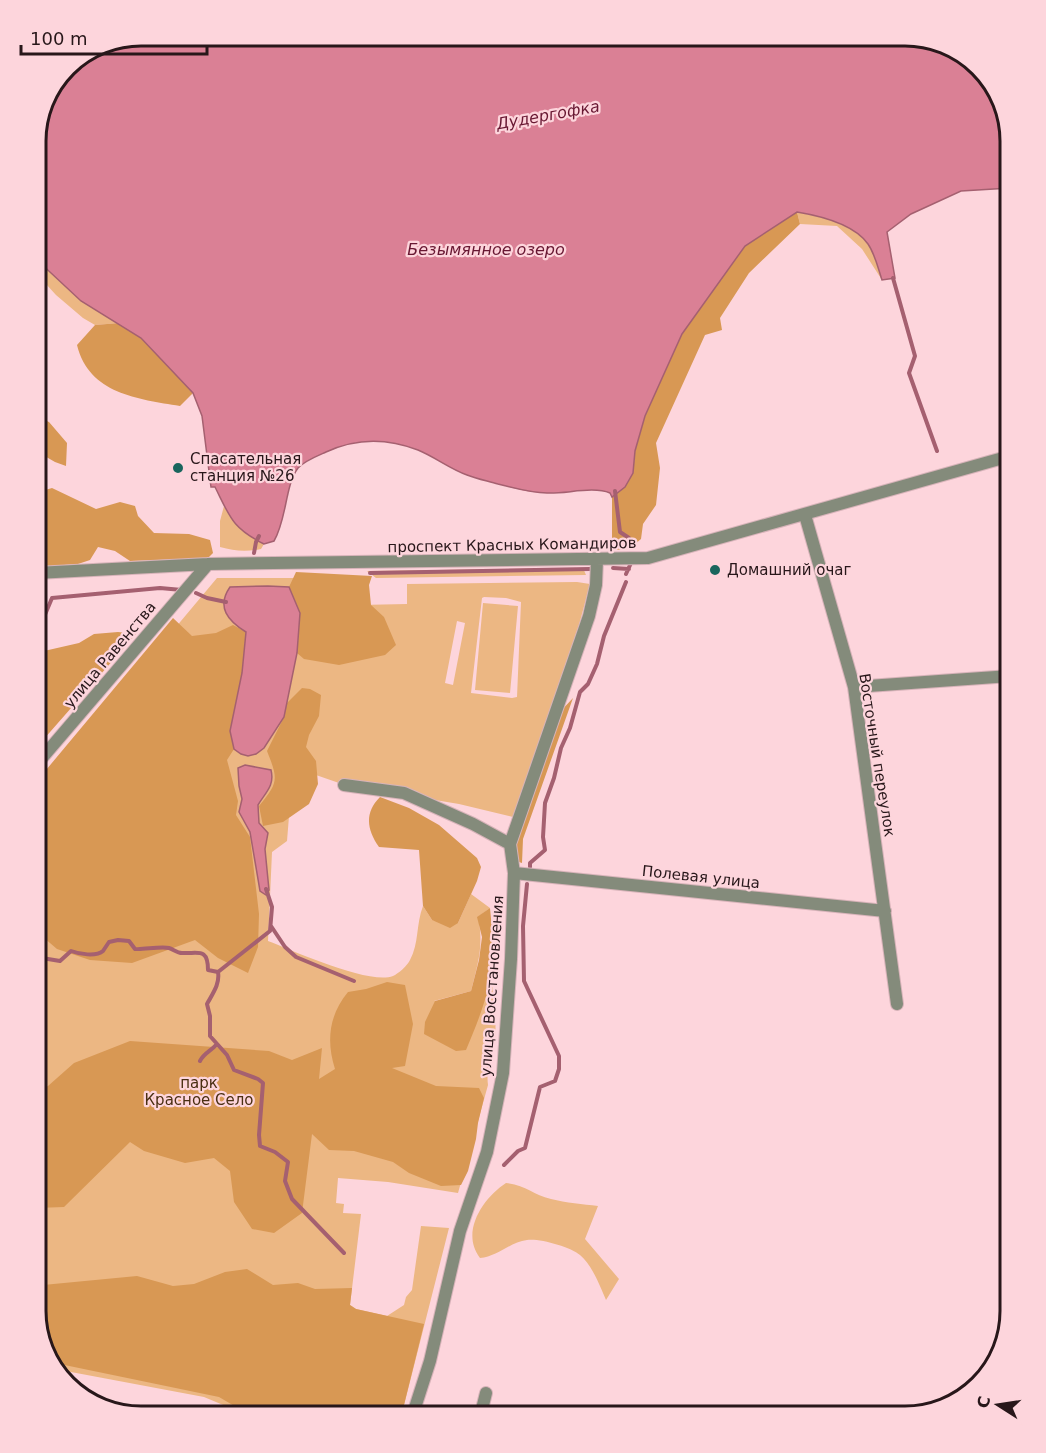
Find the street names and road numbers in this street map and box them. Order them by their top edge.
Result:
street label: проспект Красных Командиров [387,534,637,556]
street label: улица Равенства [60,598,160,712]
street label: Восточный переулок [855,672,899,838]
street label: Полевая улица [641,862,761,892]
street label: улица Восстановления [477,895,507,1077]

